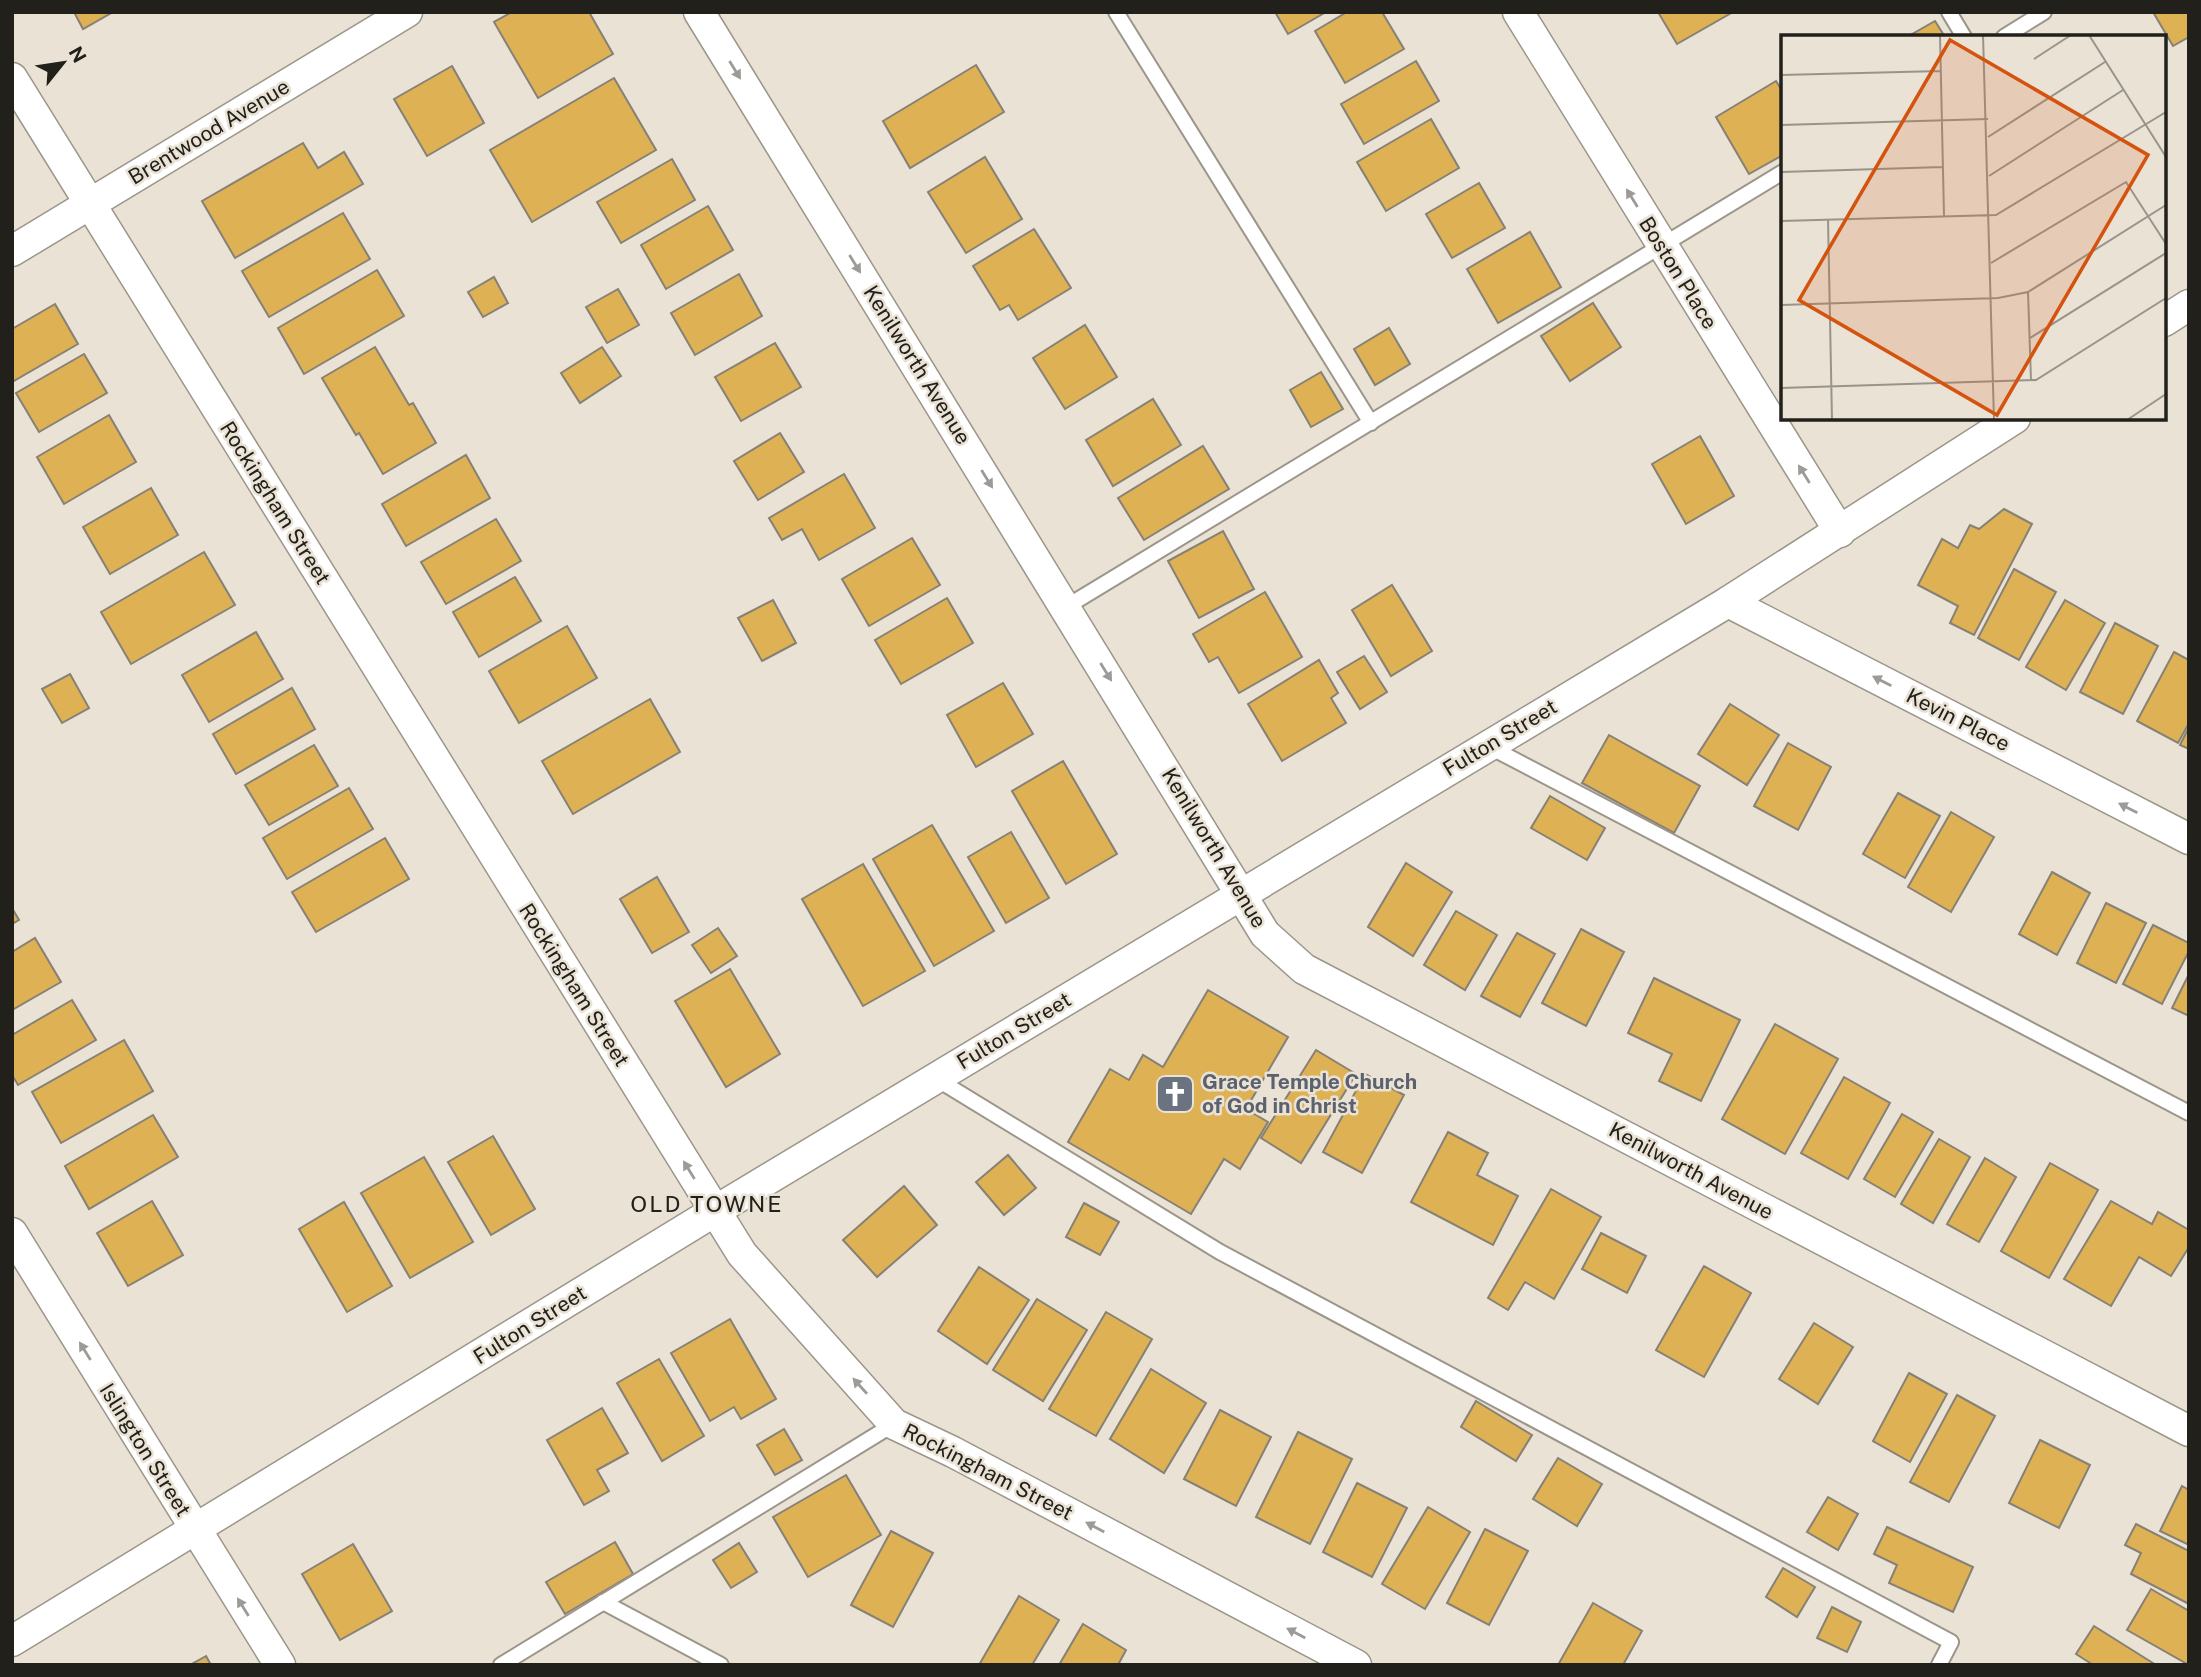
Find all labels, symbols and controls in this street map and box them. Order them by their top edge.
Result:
north arrow [28,28,98,98]
inset map [1781,35,2166,420]
text: N [64,43,91,66]
one-way arrow [729,61,742,80]
street label: Brentwood Avenue [124,74,294,190]
one-way arrow [1626,188,1639,208]
street label: Boston Place [1634,212,1723,334]
one-way arrow [848,254,861,274]
street label: Kenilworth Avenue [858,281,976,449]
street label: Rockingham Street [215,417,336,589]
one-way arrow [1797,465,1810,484]
one-way arrow [980,469,993,488]
one-way arrow [1100,663,1112,682]
one-way arrow [1872,676,1892,687]
street label: Kevin Place [1902,683,2014,756]
street label: Fulton Street [1438,694,1561,781]
street label: Kenilworth Avenue [1157,763,1272,932]
one-way arrow [2118,802,2138,813]
street label: Rockingham Street [514,899,635,1071]
street label: Fulton Street [952,987,1075,1074]
place label: Grace Temple Church of God in Christ [1202,1069,1417,1118]
church icon: Grace Temple Church of God in Christ [1154,1073,1196,1115]
street label: Kenilworth Avenue [1605,1117,1778,1224]
one-way arrow [683,1160,696,1179]
district label: OLD TOWNE [630,1190,784,1217]
street label: Fulton Street [469,1280,591,1369]
one-way arrow [78,1342,91,1361]
one-way arrow [852,1377,868,1395]
street label: Islington Street [95,1379,196,1521]
street label: Rockingham Street [899,1418,1077,1525]
one-way arrow [1085,1521,1105,1533]
one-way arrow [237,1597,250,1617]
one-way arrow [1286,1627,1306,1639]

